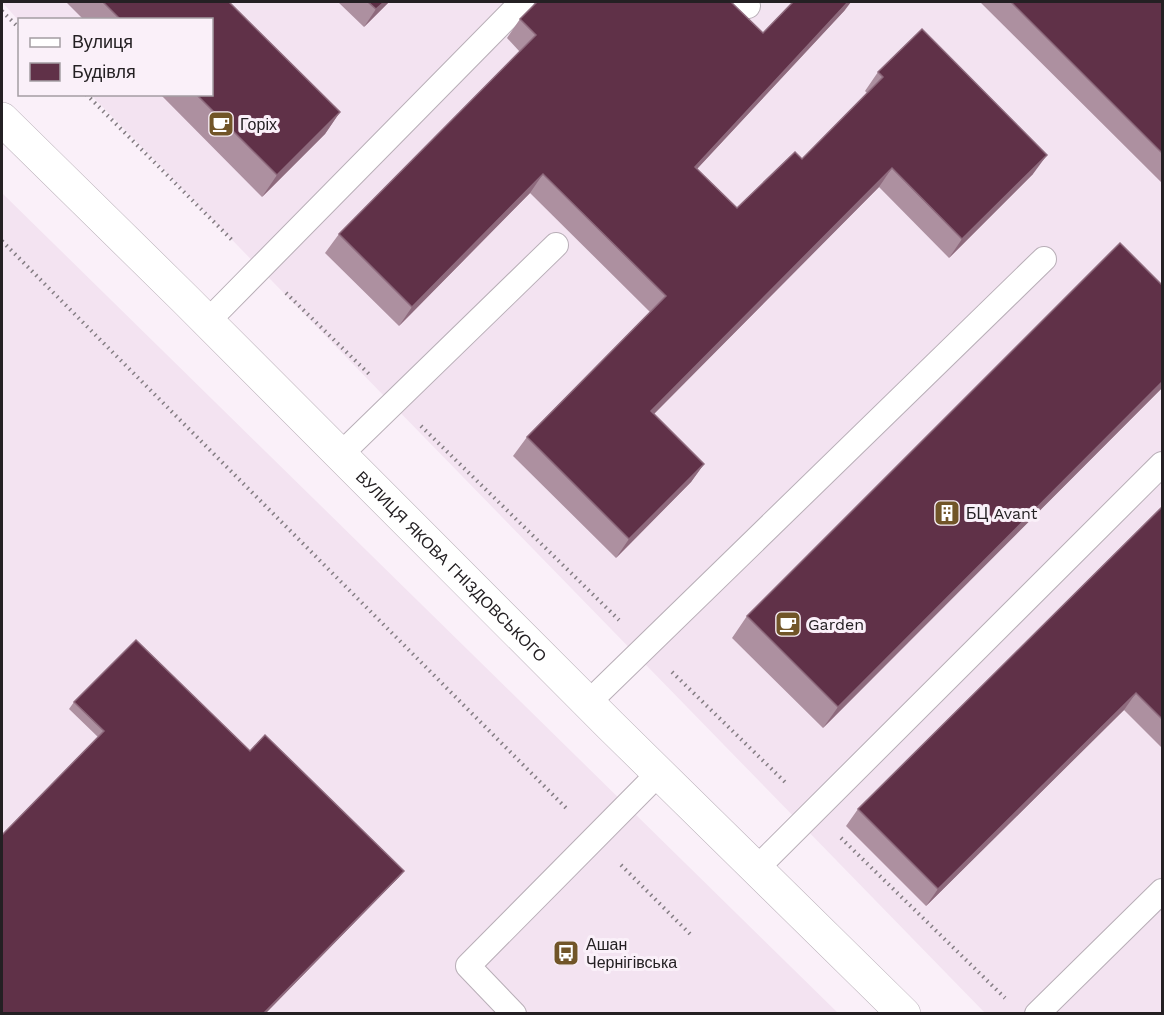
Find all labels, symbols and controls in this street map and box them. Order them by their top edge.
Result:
legend [18,18,213,96]
text: Вулиця [72,31,133,52]
text: Будівля [72,61,136,82]
cafe icon: Горіх [206,109,236,139]
place label: Горіх [240,115,277,134]
street label: ВУЛИЦЯ ЯКОВА ГНІЗДОВСЬКОГО [352,467,551,665]
building icon: БЦ Avant [932,498,962,528]
place label: БЦ Avant [966,504,1038,523]
cafe icon: Garden [773,609,803,639]
place label: Garden [808,615,864,634]
place label: Ашан Чернігівська [586,935,677,972]
bus stop icon: Ашан Чернігівська [551,938,581,968]

